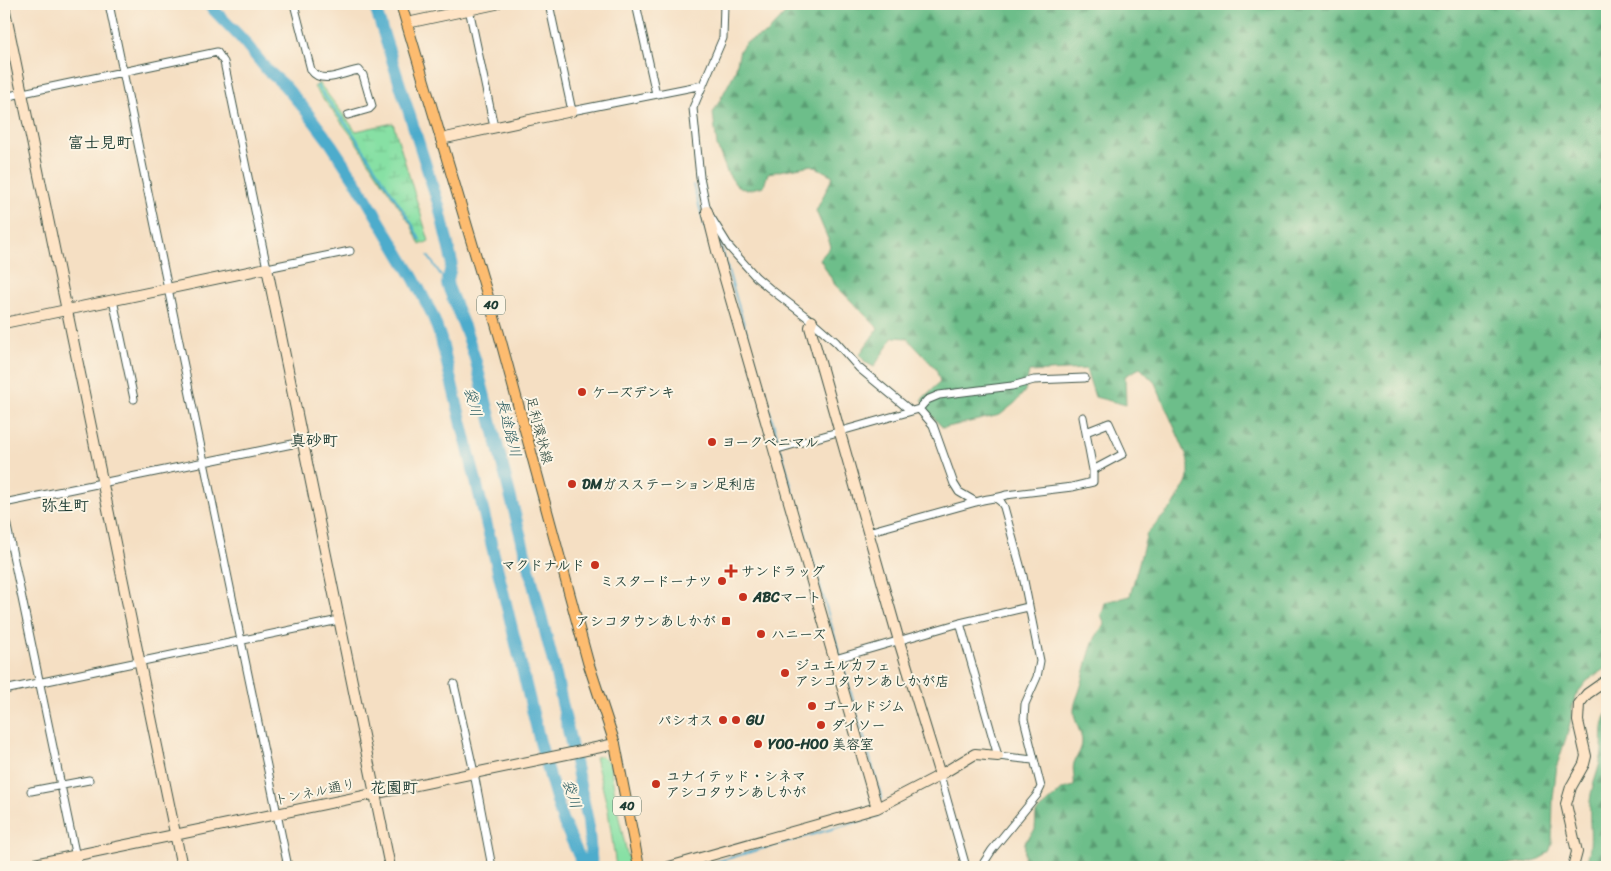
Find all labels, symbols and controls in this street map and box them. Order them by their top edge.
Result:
district label: 富士見町 [68,128,132,157]
road number: 40 [477,296,505,314]
place label: ケーズデンキ [592,380,675,405]
water label: 袋川 [457,384,489,420]
marker: ケーズデンキ [576,386,588,398]
street label: 足利環状線 [518,393,560,467]
water label: 長途路川 [489,396,529,460]
district label: 真砂町 [290,426,338,455]
place label: ヨークベニマル [722,430,819,455]
marker: ヨークベニマル [706,436,718,448]
place label: DMガスステーション足利店 [582,472,757,497]
marker: DMガスステーション足利店 [566,478,578,490]
district label: 弥生町 [41,491,89,520]
place label: マクドナルド [502,553,585,578]
marker: マクドナルド [589,559,601,571]
place label: サンドラッグ [741,559,825,584]
marker: サンドラッグ [725,565,737,577]
place label: ミスタードーナツ [600,569,712,594]
marker: ミスタードーナツ [716,575,728,587]
place label: ABCマート [752,585,822,610]
marker: ABCマート [737,591,749,603]
place label: アシコタウンあしかが [576,609,716,634]
marker: アシコタウンあしかが [720,615,732,627]
place label: ハニーズ [771,622,826,647]
marker: ハニーズ [755,628,767,640]
place label: ジュエルカフェ アシコタウンあしかが店 [795,653,949,694]
marker: ジュエルカフェ アシコタウンあしかが店 [779,667,791,679]
place label: ゴールドジム [822,694,905,719]
marker: ゴールドジム [806,700,818,712]
place label: パシオス [658,708,713,733]
place label: GU [745,708,765,733]
place label: ダイソー [831,713,886,738]
marker: パシオス [717,714,729,726]
marker: GU [730,714,742,726]
marker: ダイソー [815,719,827,731]
place label: YOO-HOO 美容室 [768,732,874,757]
marker: YOO-HOO 美容室 [752,738,764,750]
place label: ユナイテッド・シネマ アシコタウンあしかが [666,764,806,805]
street label: トンネル通り [272,771,358,813]
district label: 花園町 [370,773,418,802]
water label: 袋川 [555,776,589,812]
marker: ユナイテッド・シネマ アシコタウンあしかが [650,778,662,790]
road number: 40 [613,796,641,816]

